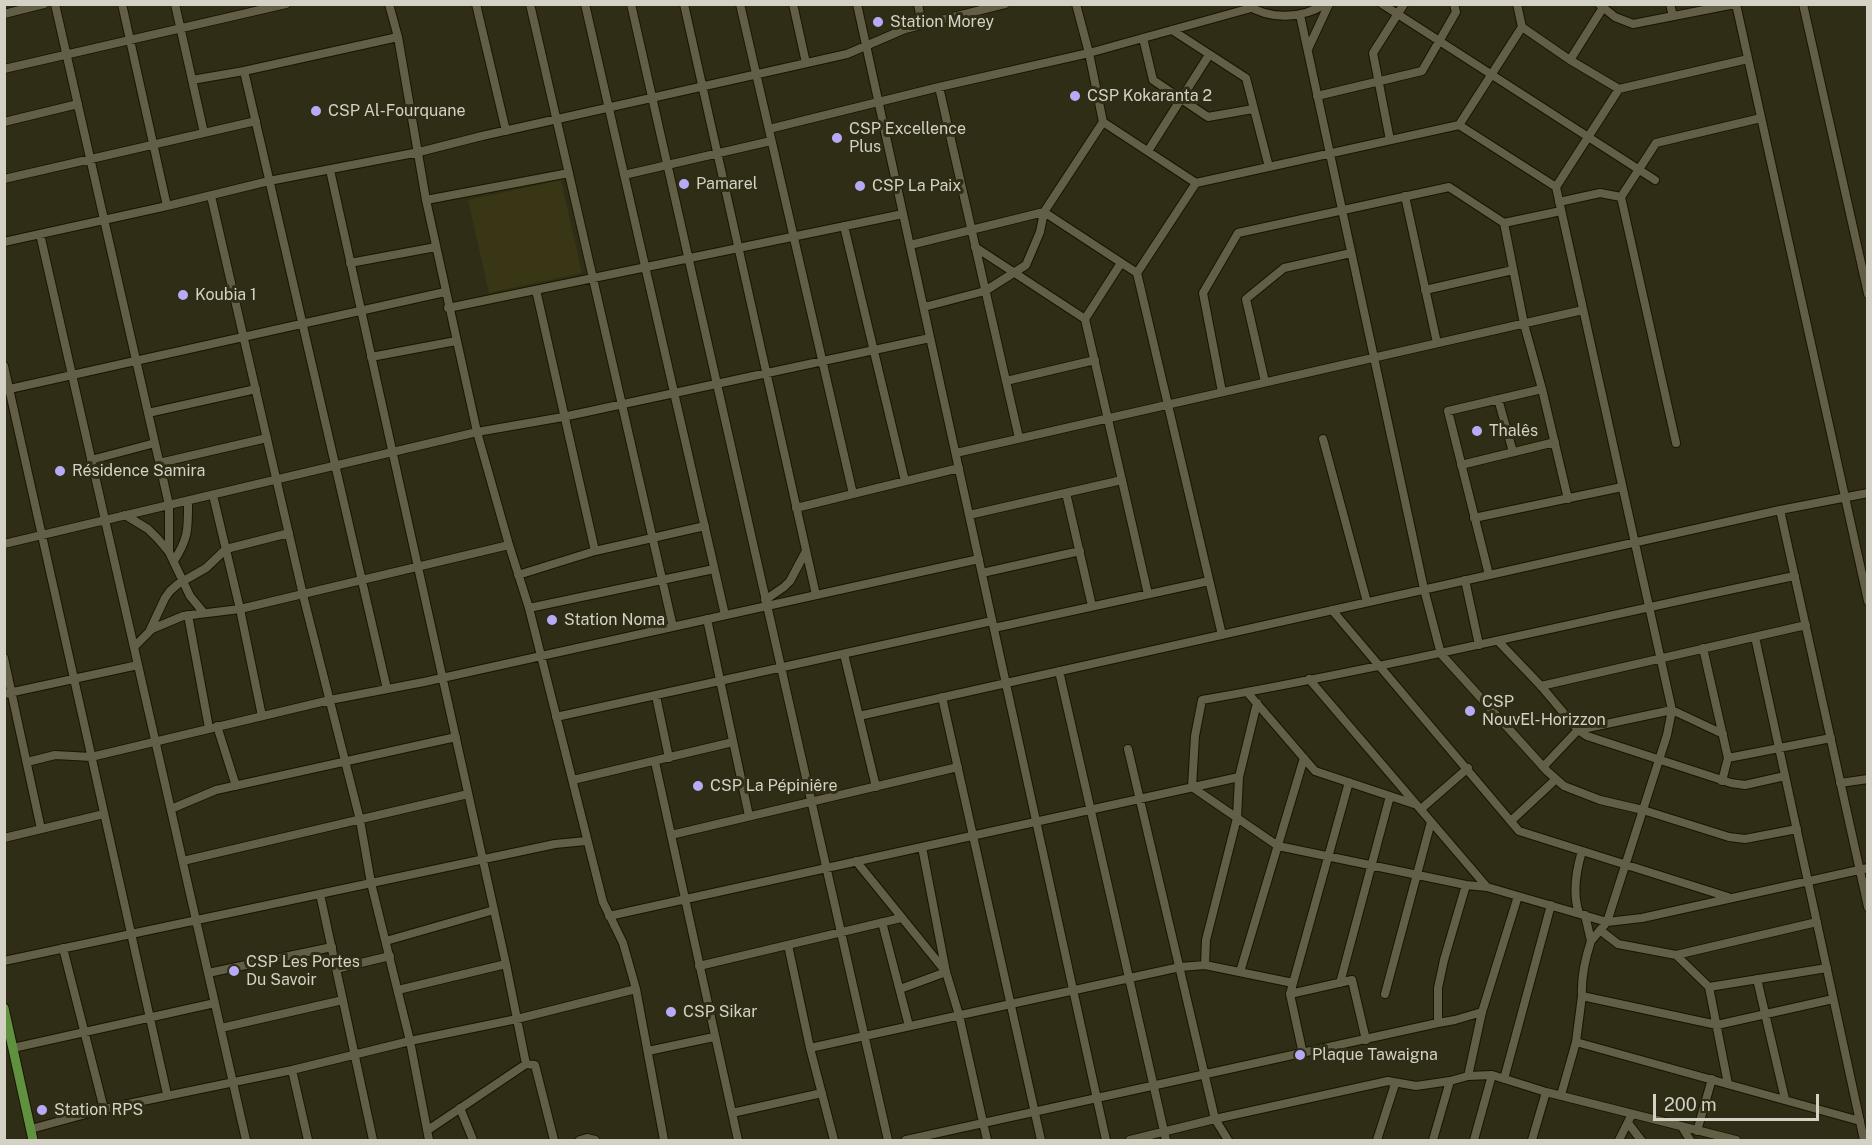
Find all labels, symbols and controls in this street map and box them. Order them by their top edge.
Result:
place label: Station Morey [890,12,994,32]
marker: Station Morey [871,15,885,29]
place label: CSP Kokaranta 2 [1087,86,1212,106]
marker: CSP Kokaranta 2 [1068,89,1082,103]
place label: CSP Al-Fourquane [328,101,465,121]
marker: CSP Al-Fourquane [309,104,323,118]
place label: CSP Excellence Plus [849,119,966,157]
marker: CSP Excellence Plus [830,131,844,145]
place label: Pamarel [696,174,758,194]
place label: CSP La Paix [872,176,961,196]
marker: Pamarel [677,177,691,191]
marker: CSP La Paix [853,179,867,193]
place label: Koubia 1 [195,285,257,305]
marker: Koubia 1 [176,288,190,302]
place label: Thalês [1489,421,1538,441]
marker: Thalês [1470,424,1484,438]
place label: Résidence Samira [72,461,205,481]
marker: Résidence Samira [53,464,67,478]
place label: Station Noma [564,610,665,630]
marker: Station Noma [545,613,559,627]
place label: CSP NouvEl-Horizzon [1482,692,1606,730]
marker: CSP NouvEl-Horizzon [1463,704,1477,718]
place label: CSP La Pépiniêre [710,776,838,796]
marker: CSP La Pépiniêre [691,779,705,793]
place label: CSP Les Portes Du Savoir [246,952,360,990]
marker: CSP Les Portes Du Savoir [227,964,241,978]
place label: CSP Sikar [683,1002,757,1022]
marker: CSP Sikar [664,1005,678,1019]
place label: Plaque Tawaigna [1312,1045,1438,1065]
marker: Plaque Tawaigna [1293,1048,1307,1062]
scale bar [1656,1082,1822,1120]
text: 200 m [1664,1094,1717,1115]
place label: Station RPS [54,1100,143,1120]
marker: Station RPS [35,1103,49,1117]

